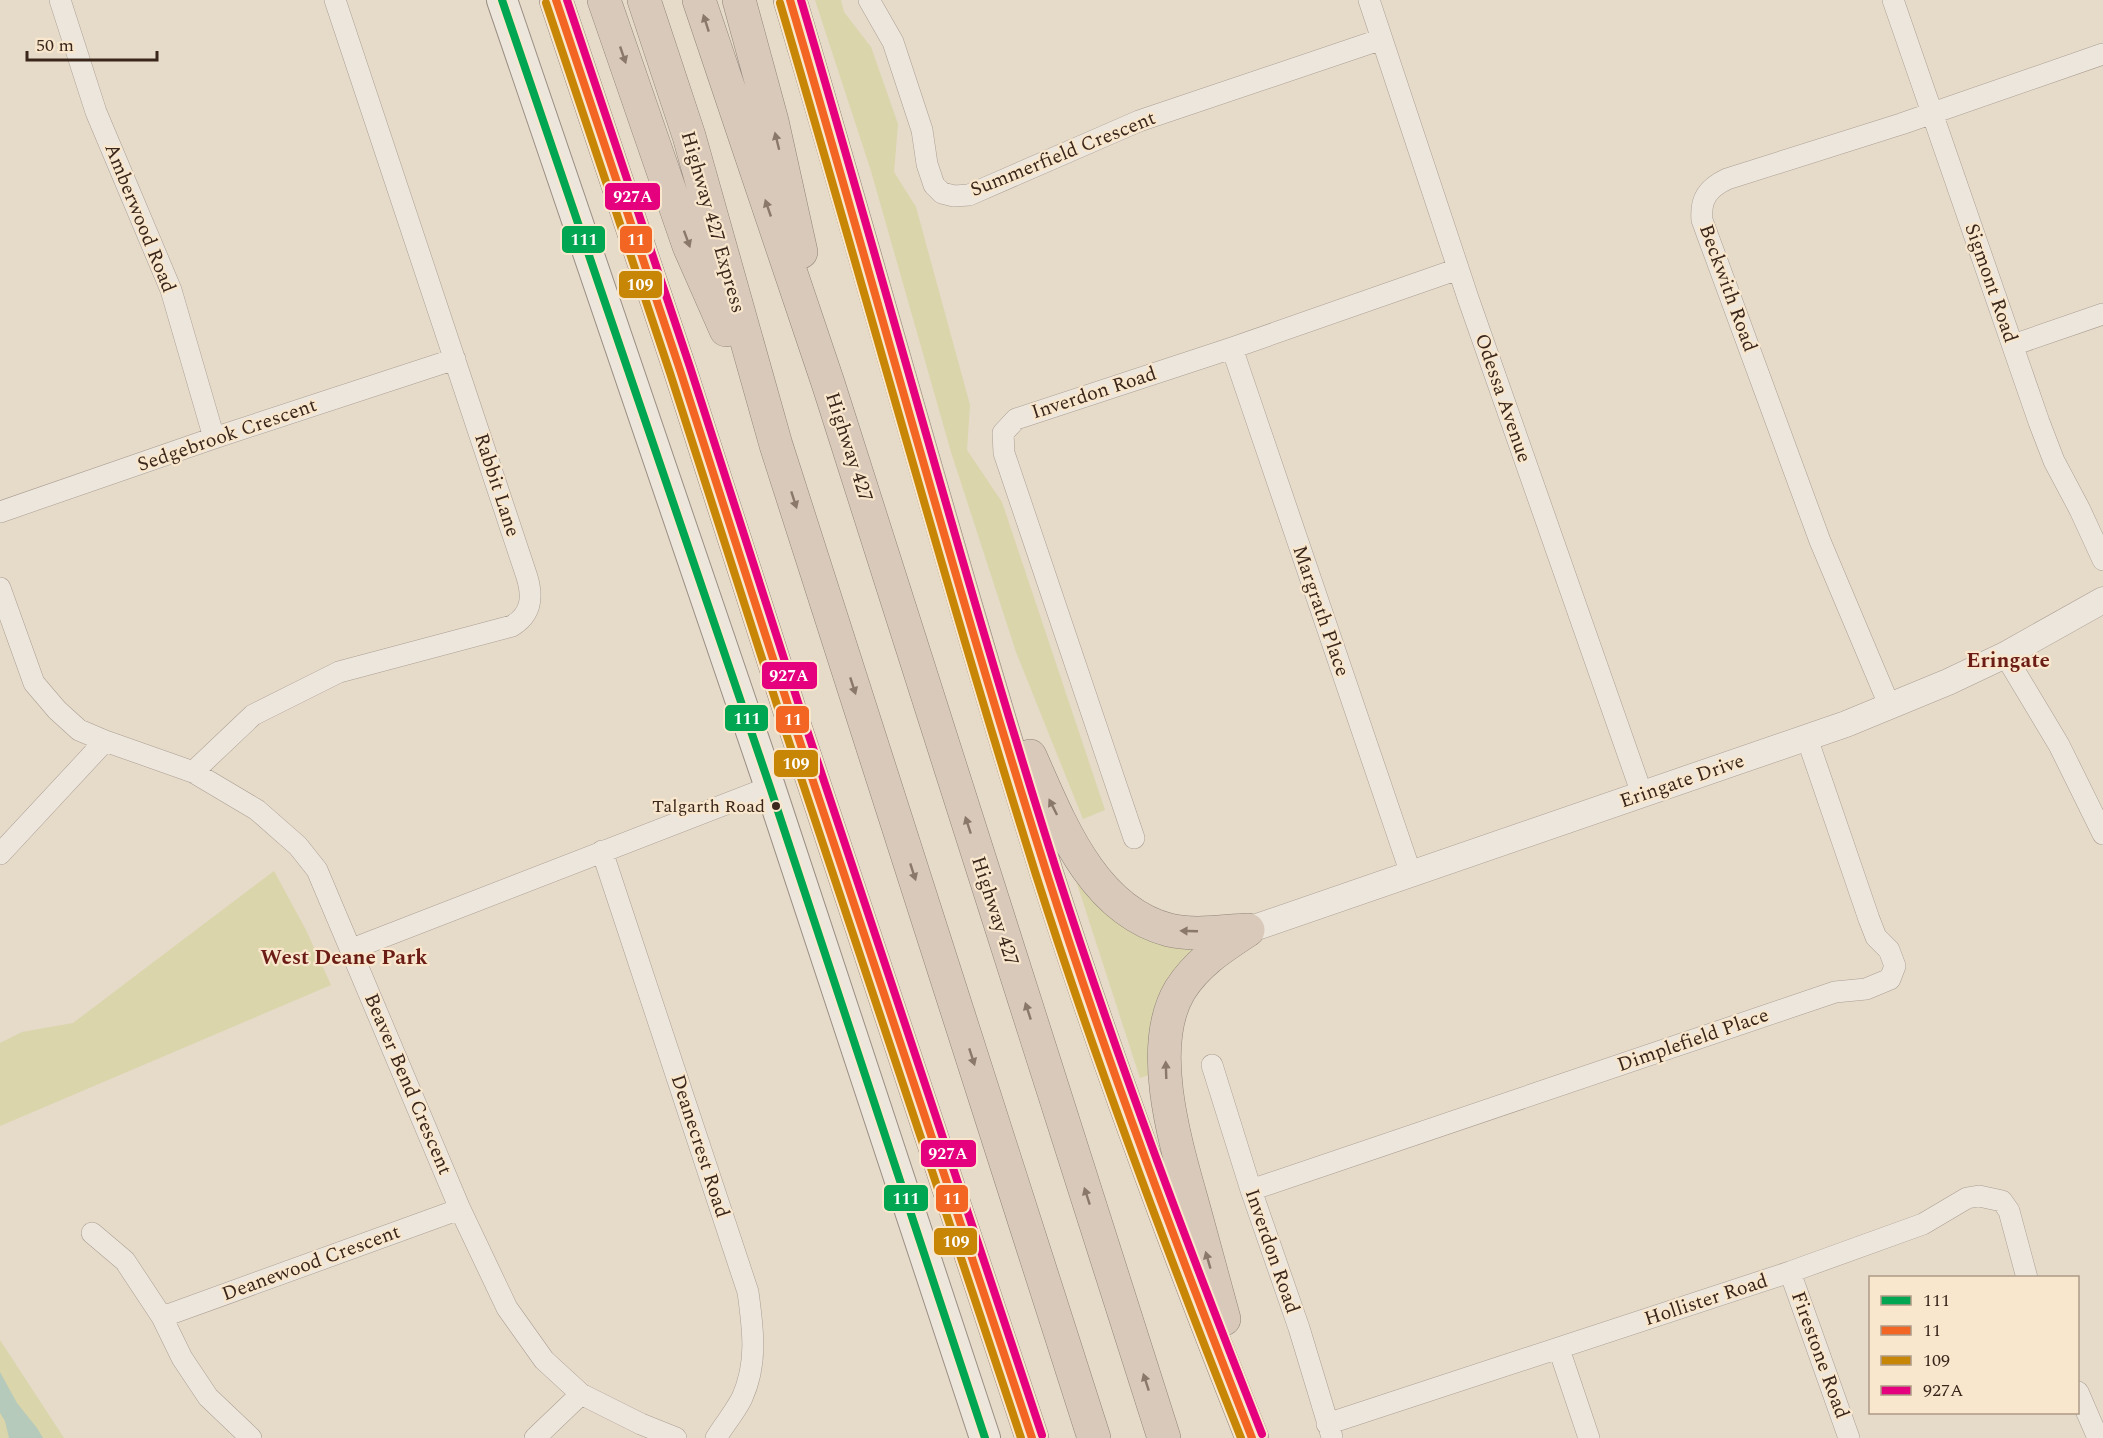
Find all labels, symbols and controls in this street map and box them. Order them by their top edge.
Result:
one-way arrow [701,14,711,32]
scale bar [27,24,158,62]
text: 50 m [36,32,74,59]
one-way arrow [619,46,628,64]
street label: Summerfield Crescent [966,103,1160,205]
street label: Highway 427 Express [673,128,753,316]
one-way arrow [771,132,781,150]
street label: Amberwood Road [96,139,184,297]
line badge: 927A [604,182,661,211]
text: 927A [613,185,653,209]
one-way arrow [763,199,773,217]
street label: Sigmont Road [1957,219,2025,347]
street label: Beckwith Road [1691,220,1765,356]
line badge: 111 [561,225,606,254]
line badge: 11 [619,225,653,254]
text: 111 [571,228,597,252]
text: 11 [627,228,645,252]
one-way arrow [683,231,693,249]
line badge: 109 [618,270,663,299]
text: 109 [627,273,653,297]
street label: Odessa Avenue [1467,329,1539,467]
street label: Inverdon Road [1027,359,1161,427]
street label: Highway 427 [817,388,881,506]
street label: Sedgebrook Crescent [133,390,321,480]
street label: Rabbit Lane [466,429,528,541]
one-way arrow [790,491,799,509]
street label: Margrath Place [1285,541,1357,681]
district label: Eringate [1966,645,2050,677]
line badge: 927A [761,661,818,690]
text: 927A [769,664,809,688]
one-way arrow [849,677,858,695]
line badge: 111 [724,704,769,732]
line badge: 11 [775,705,810,734]
text: 111 [734,707,760,731]
text: 11 [784,708,802,732]
street label: Eringate Drive [1616,746,1748,816]
line badge: 109 [773,749,819,778]
text: 109 [783,752,809,776]
place label: Talgarth Road [652,793,765,820]
one-way arrow [1049,798,1059,816]
marker: Talgarth Road [770,800,782,812]
one-way arrow [963,816,972,834]
street label: Highway 427 [963,852,1027,970]
one-way arrow [909,863,918,881]
one-way arrow [1180,927,1199,936]
district label: West Deane Park [260,942,428,974]
street label: Beaver Bend Crescent [356,988,460,1180]
street label: Dimplefield Place [1613,1000,1773,1080]
one-way arrow [1022,1002,1032,1020]
one-way arrow [968,1048,977,1066]
one-way arrow [1162,1061,1171,1080]
street label: Deanecrest Road [663,1070,737,1222]
line badge: 927A [920,1139,977,1168]
text: 927A [928,1142,968,1166]
line badge: 111 [883,1184,929,1212]
line badge: 11 [935,1184,969,1213]
street label: Inverdon Road [1237,1185,1307,1317]
text: 111 [893,1187,919,1211]
text: 11 [943,1187,961,1211]
one-way arrow [1082,1187,1091,1205]
street label: Deanewood Crescent [217,1217,405,1309]
line badge: 109 [933,1227,978,1256]
text: 109 [943,1230,969,1254]
one-way arrow [1203,1251,1212,1269]
street label: Hollister Road [1640,1266,1772,1334]
legend [1869,1276,2079,1414]
street label: Firestone Road [1783,1287,1857,1423]
text: 111 [1923,1287,1950,1314]
text: 11 [1923,1317,1941,1344]
text: 109 [1923,1347,1950,1374]
one-way arrow [1141,1373,1150,1391]
text: 927A [1923,1377,1964,1404]

